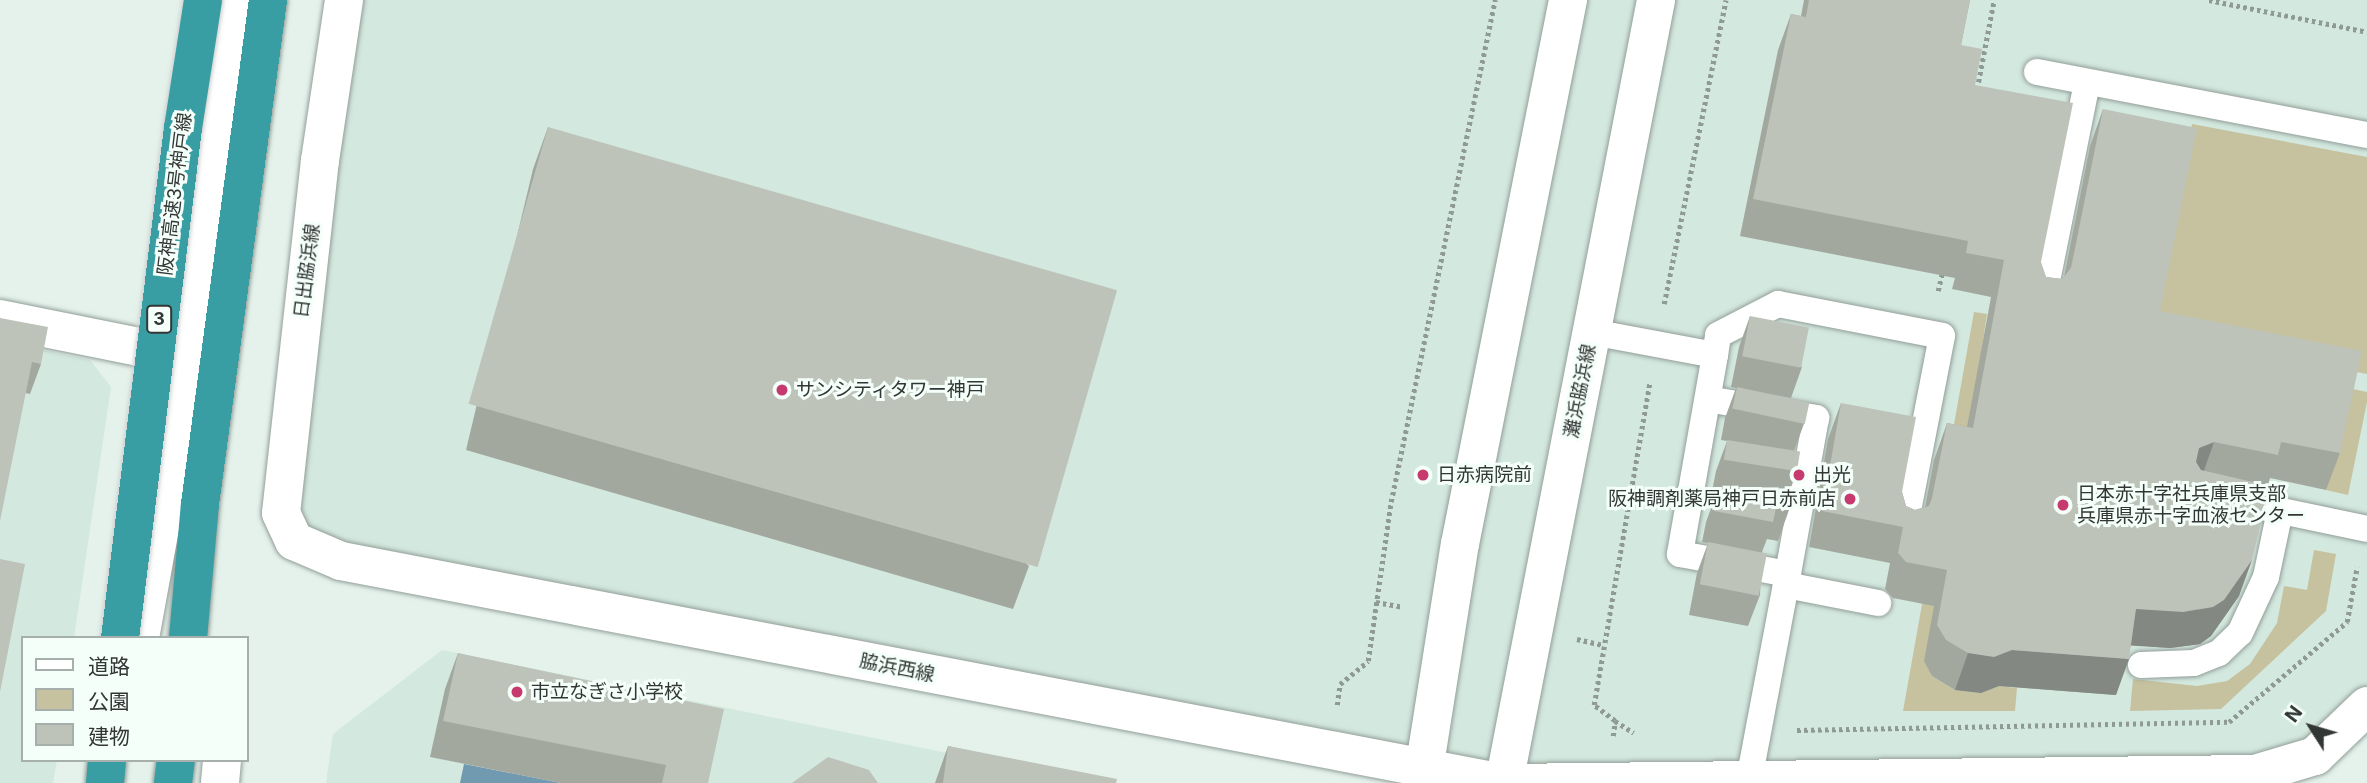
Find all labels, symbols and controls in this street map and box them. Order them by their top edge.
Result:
street label: 阪神高速3号神戸線 [154,111,196,277]
street label: 日出脇浜線 [290,222,324,320]
road number: 3 [145,304,173,334]
street label: 灘浜脇浜線 [1560,342,1600,440]
place label: サンシティタワー神戸 [796,379,986,401]
marker: サンシティタワー神戸 [774,382,790,398]
place label: 日赤病院前 [1437,464,1532,486]
place label: 出光 [1813,464,1851,486]
marker: 日赤病院前 [1415,467,1431,483]
marker: 出光 [1791,467,1807,483]
place label: 日本赤十字社兵庫県支部 兵庫県赤十字血液センター [2077,483,2305,527]
place label: 阪神調剤薬局神戸日赤前店 [1608,488,1836,510]
marker: 阪神調剤薬局神戸日赤前店 [1842,491,1858,507]
marker: 日本赤十字社兵庫県支部 兵庫県赤十字血液センター [2055,497,2071,513]
legend [21,636,248,762]
street label: 脇浜西線 [858,650,936,686]
text: 道路 [88,654,130,679]
place label: 市立なぎさ小学校 [531,681,683,703]
marker: 市立なぎさ小学校 [509,684,525,700]
text: 公園 [88,689,130,714]
north arrow [2276,692,2346,762]
text: N [2280,701,2307,727]
text: 建物 [88,724,130,749]

